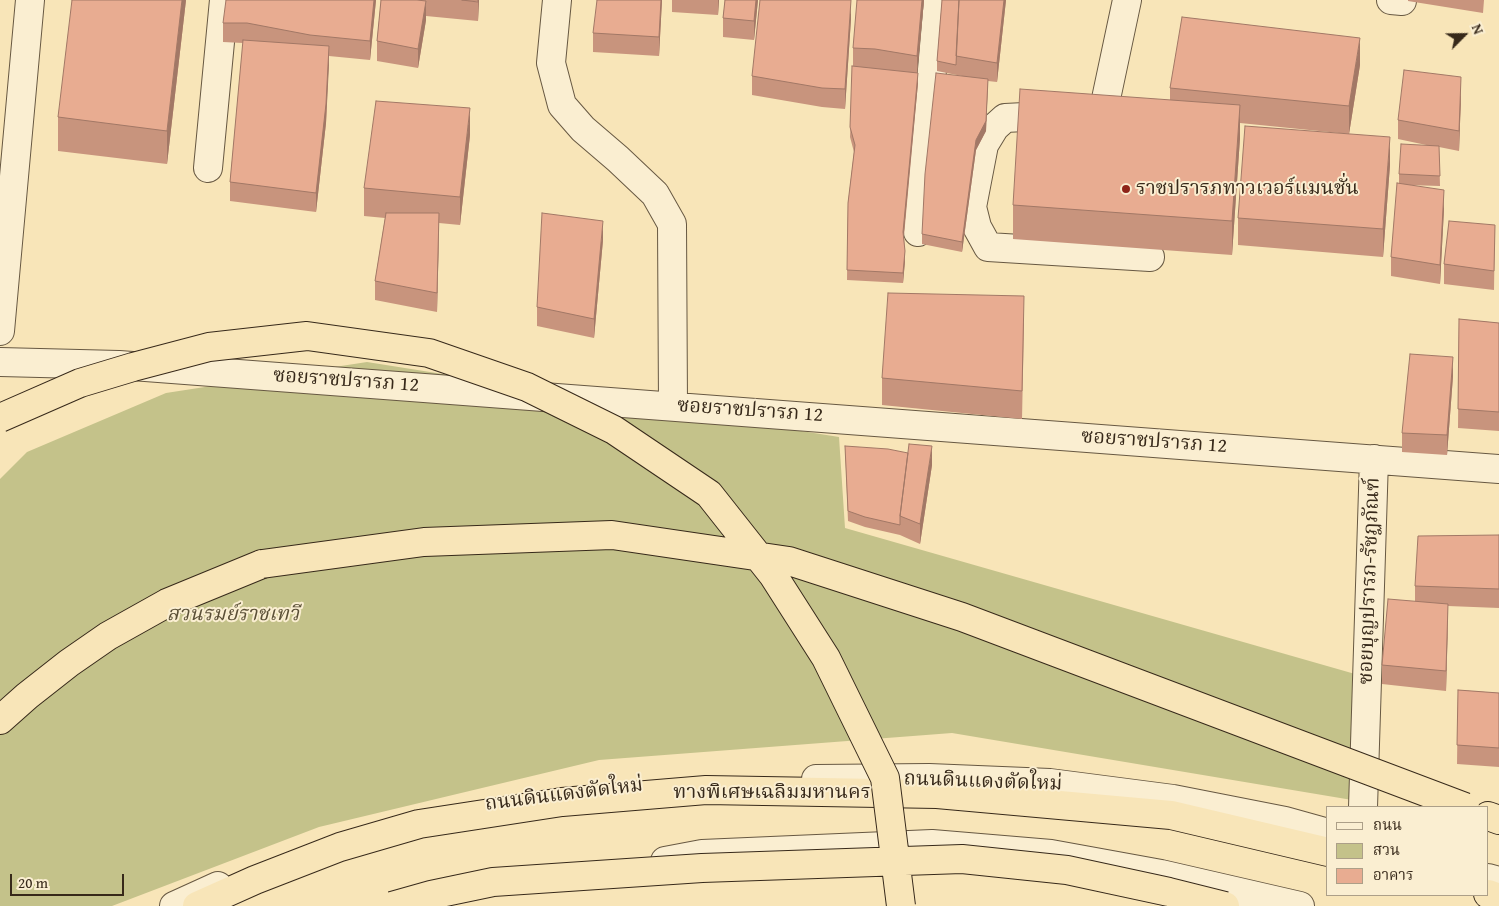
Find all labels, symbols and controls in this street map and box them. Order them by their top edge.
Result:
north arrow [1439,10,1489,60]
text: N [1467,21,1489,37]
place label: ราชปรารภทาวเวอร์แมนชั่น [1136,177,1359,201]
marker: ราชปรารภทาวเวอร์แมนชั่น [1120,183,1132,195]
street label: ซอยราชปรารภ 12 [272,364,420,398]
street label: ซอยราชปรารภ 12 [676,394,824,428]
street label: ซอยราชปรารภ 12 [1080,425,1228,459]
street label: ซอยบุญปรารภ-รัชฏภัณฑ์ [1354,477,1386,685]
park label: สวนรมย์ราชเทวี [167,603,299,627]
street label: ถนนดินแดงตัดใหม่ [903,767,1063,797]
street label: ถนนดินแดงตัดใหม่ [484,773,644,817]
street label: ทางพิเศษเฉลิมมหานคร [673,781,871,805]
legend [1326,806,1489,896]
text: ถนน [1373,814,1402,835]
text: สวน [1373,839,1400,860]
scale bar [12,864,126,896]
text: อาคาร [1373,864,1413,885]
text: 20 m [18,872,48,893]

